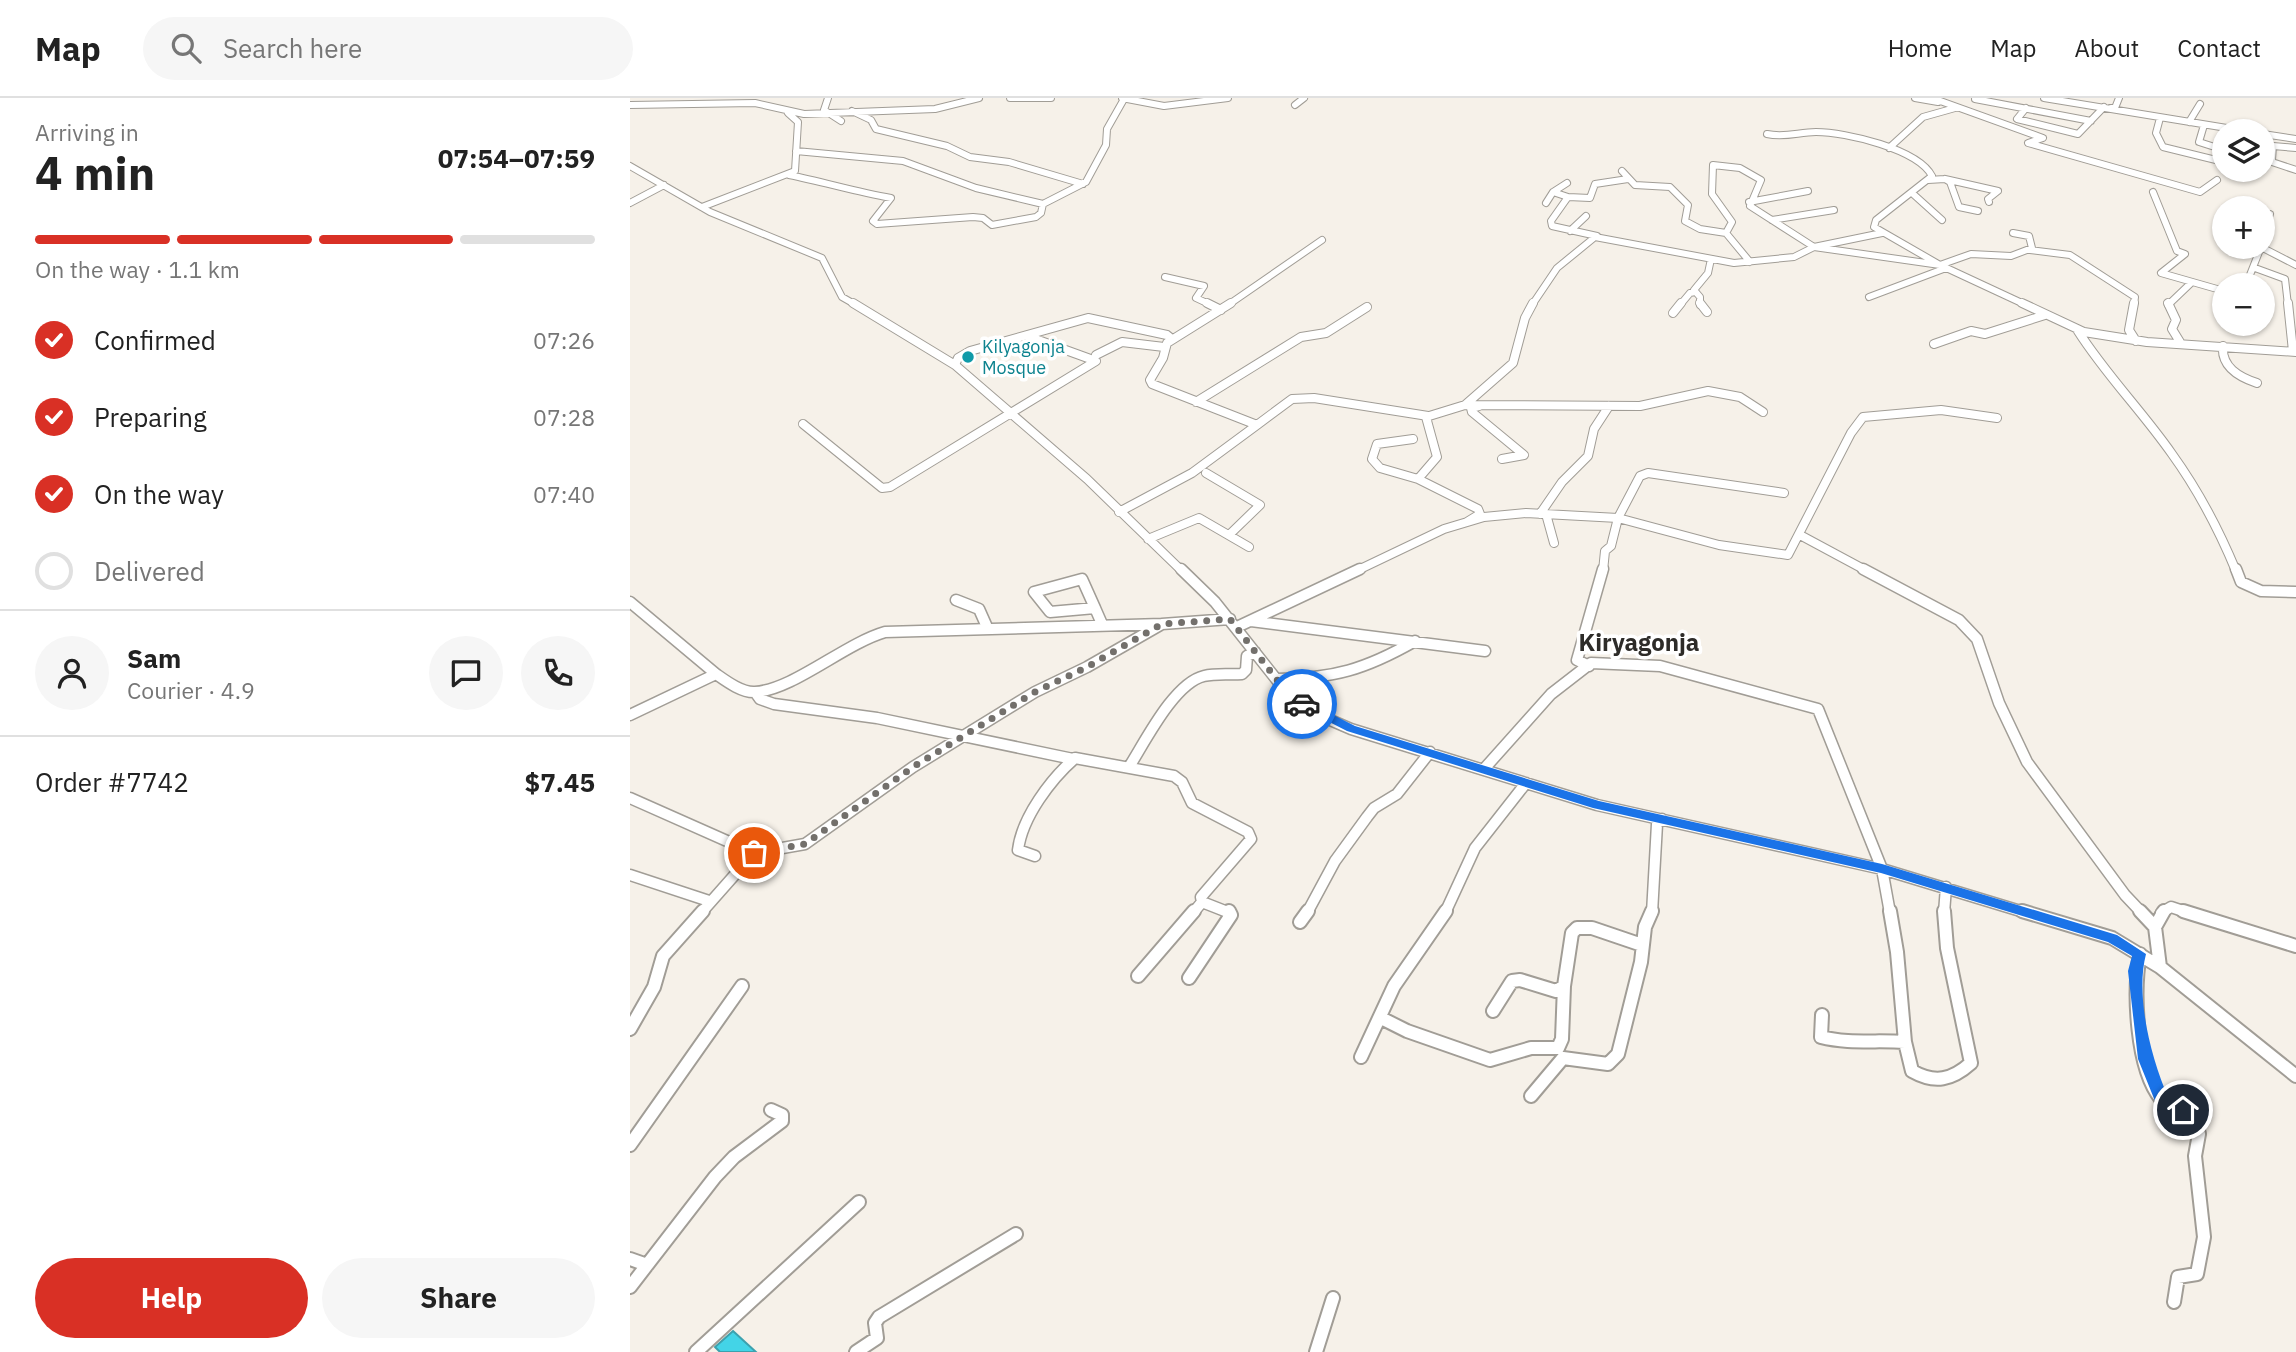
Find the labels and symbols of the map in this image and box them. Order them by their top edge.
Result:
place label: Kilyagonja Mosque [982,335,1065,379]
marker: Kilyagonja Mosque [960,349,976,365]
district label: Kiryagonja [1578,626,1700,658]
courier [1267,669,1337,739]
pin [724,823,784,883]
pin [2153,1080,2213,1140]

